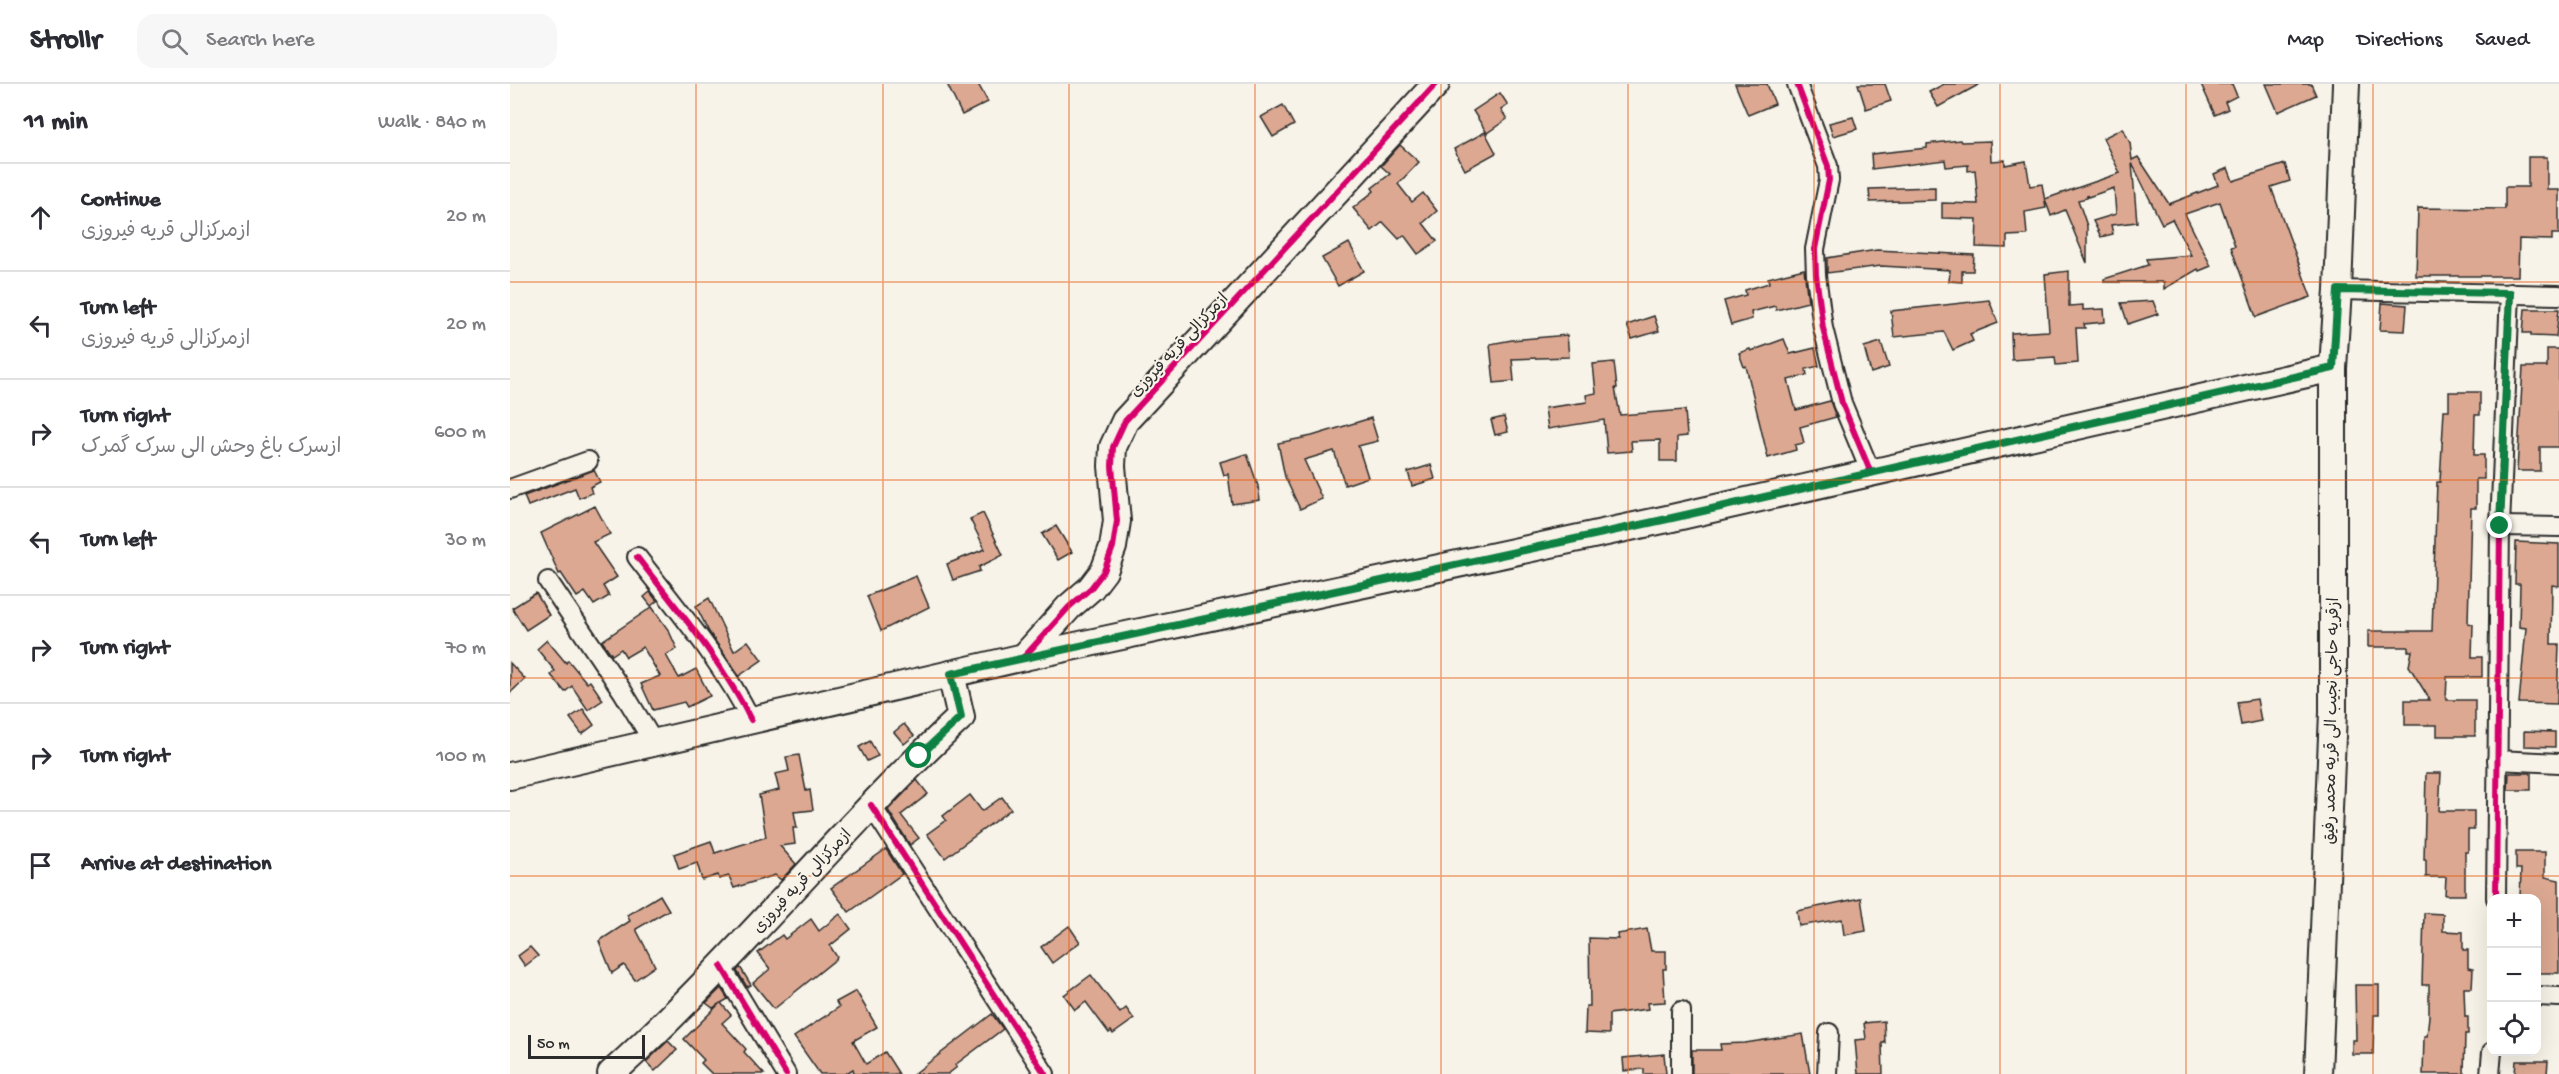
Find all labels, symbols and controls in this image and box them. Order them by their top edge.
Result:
search box [137,14,557,68]
text: Strollr [30,25,101,58]
icon: search [158,25,191,58]
text: Search here [206,28,315,54]
text: Map [2287,29,2324,54]
text: Directions [2357,29,2442,54]
text: Saved [2475,29,2529,54]
text: 11 min [24,108,88,139]
text: Walk · 840 m [378,112,486,135]
text: Continue [81,188,161,214]
icon: ahead [24,201,57,234]
text: 20 m [446,206,486,229]
text: ازمرکزالی قریه فیروزی [81,221,250,244]
street label: ازمرکزالی قریه فیروزی [1127,290,1234,402]
text: Turn left [81,296,155,322]
icon: left [24,309,57,342]
text: 20 m [446,314,486,337]
text: ازمرکزالی قریه فیروزی [81,329,250,352]
text: Turn right [81,404,169,430]
icon: right [24,417,57,450]
text: 600 m [434,422,486,445]
text: ازسرک باغ وحش الی سرک گمرک [81,437,342,460]
route end [2486,512,2512,538]
icon: left [24,525,57,558]
text: Turn left [81,528,155,554]
text: 30 m [445,530,486,553]
street label: ازقریه حاجی نجیب الی قریه محمد رفیق [2322,597,2345,845]
icon: right [24,633,57,666]
text: Turn right [81,636,169,662]
text: 70 m [445,638,486,661]
icon: right [24,741,57,774]
route start [905,742,931,768]
text: Turn right [81,744,169,770]
text: 100 m [436,746,486,769]
street label: ازمرکزالی قریه فیروزی [750,826,857,938]
icon: arrive [24,849,57,882]
text: Arrive at destination [81,852,271,878]
map controls [2487,894,2541,1056]
button: + [2487,894,2541,948]
button: − [2487,948,2541,1002]
button: locate [2487,1002,2541,1056]
scale bar [528,1032,645,1060]
text: 50 m [537,1036,570,1055]

